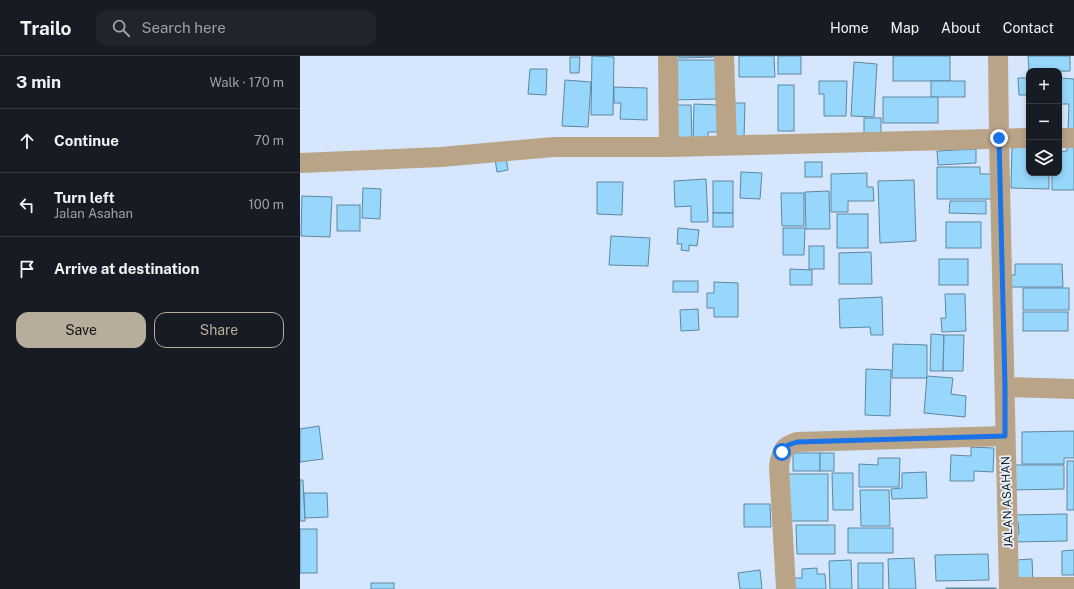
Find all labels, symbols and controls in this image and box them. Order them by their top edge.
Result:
search box [96,10,376,46]
text: Trailo [20,17,72,39]
icon: search [110,17,132,39]
text: Search here [142,19,226,36]
text: Home [830,20,869,36]
text: Map [891,20,919,36]
text: About [941,20,981,36]
text: Contact [1003,20,1054,36]
map controls [1026,68,1062,176]
button: + [1026,68,1062,104]
text: 3 min [16,72,61,92]
text: Walk · 170 m [209,75,284,90]
button: − [1026,104,1062,140]
route end [990,129,1008,147]
icon: ahead [16,130,38,152]
text: Continue [54,132,119,149]
text: 70 m [254,133,284,148]
button: layers [1026,140,1062,176]
text: Turn left [54,189,115,206]
icon: left [16,194,38,216]
text: 100 m [248,197,284,212]
text: Jalan Asahan [54,206,133,221]
icon: arrive [16,258,38,280]
text: Arrive at destination [54,260,199,277]
button: Save [16,312,146,348]
button: Share [154,312,284,348]
route start [773,443,791,461]
street label: JALAN ASAHAN [998,456,1016,548]

